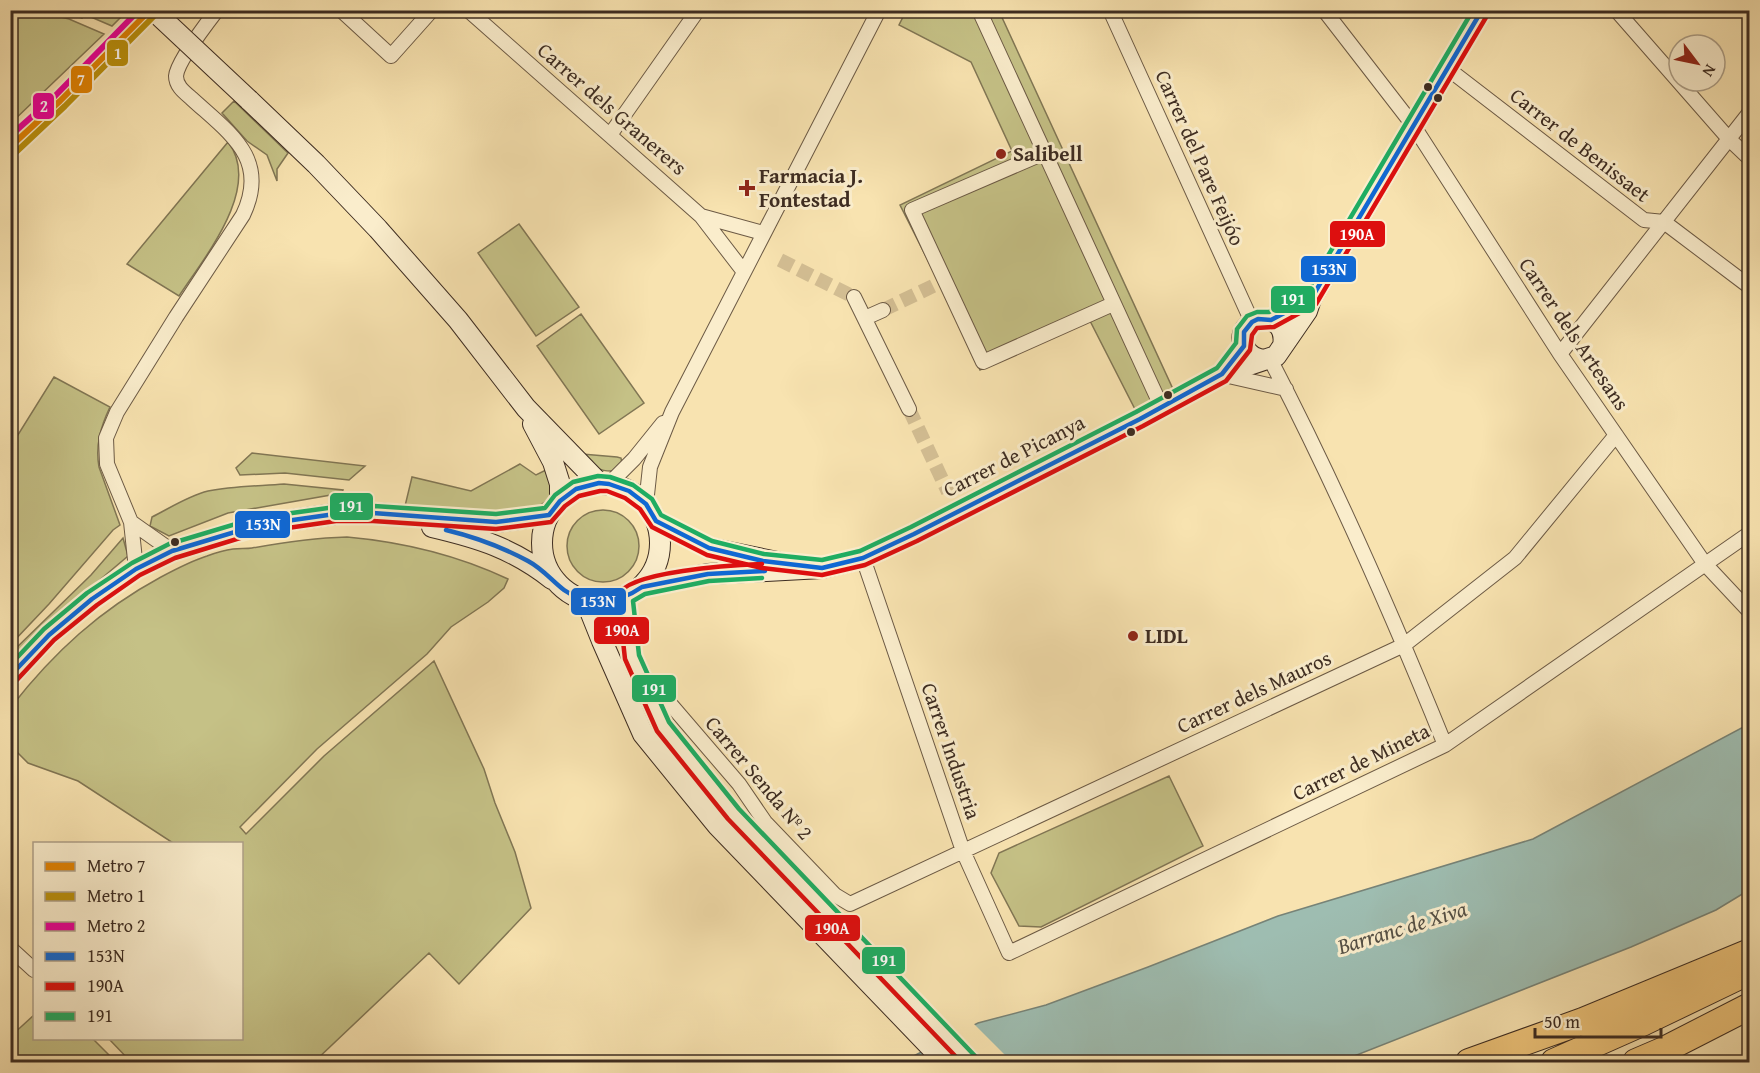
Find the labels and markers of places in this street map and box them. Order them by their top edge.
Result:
unlabelled marker [1422,81,1434,93]
unlabelled marker [1432,92,1444,104]
place label: Salibell [1013,138,1083,169]
marker: Salibell [994,147,1008,161]
place label: Farmacia J. Fontestad [759,160,863,215]
marker: Farmacia J. Fontestad [740,181,754,195]
unlabelled marker [1162,389,1174,401]
unlabelled marker [1125,426,1137,438]
unlabelled marker [169,536,181,548]
place label: LIDL [1145,620,1188,651]
marker: LIDL [1126,629,1140,643]

